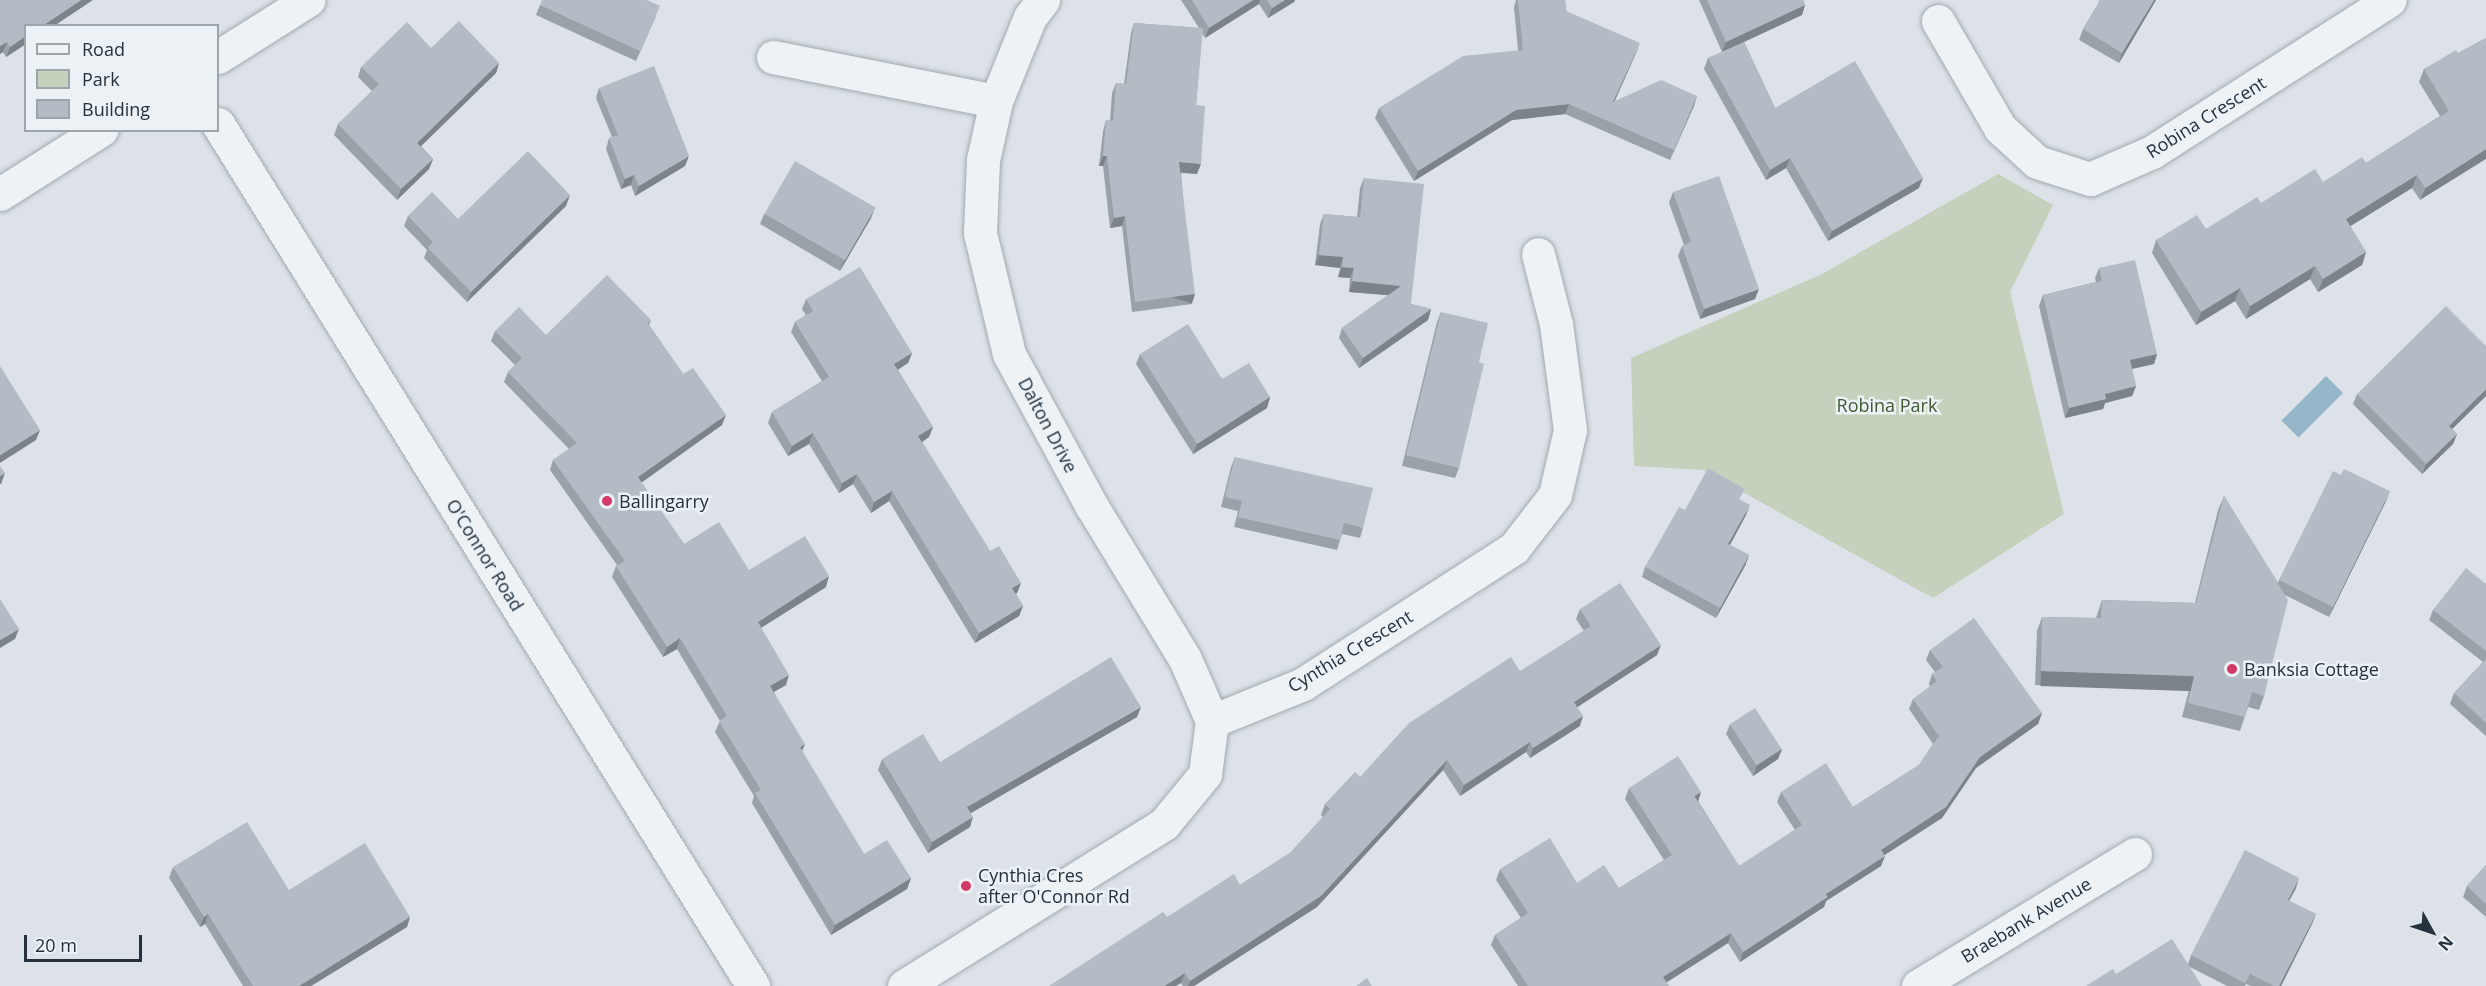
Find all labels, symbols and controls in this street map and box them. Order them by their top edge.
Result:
legend [24,24,219,132]
text: Road [82,37,125,61]
text: Park [82,67,120,91]
street label: Robina Crescent [2142,72,2270,162]
text: Building [82,97,150,121]
street label: Dalton Drive [1014,374,1082,476]
park label: Robina Park [1837,394,1937,416]
place label: Ballingarry [619,490,709,512]
marker: Ballingarry [600,494,614,508]
street label: O'Connor Road [442,495,528,615]
street label: Cynthia Crescent [1284,605,1416,697]
place label: Banksia Cottage [2244,658,2379,680]
marker: Banksia Cottage [2225,662,2239,676]
place label: Cynthia Cres after O'Connor Rd [978,865,1130,908]
street label: Braebank Avenue [1957,873,2095,967]
marker: Cynthia Cres after O'Connor Rd [959,879,973,893]
north arrow [2402,902,2462,962]
scale bar [27,923,146,961]
text: N [2433,932,2458,956]
text: 20 m [35,933,77,957]

